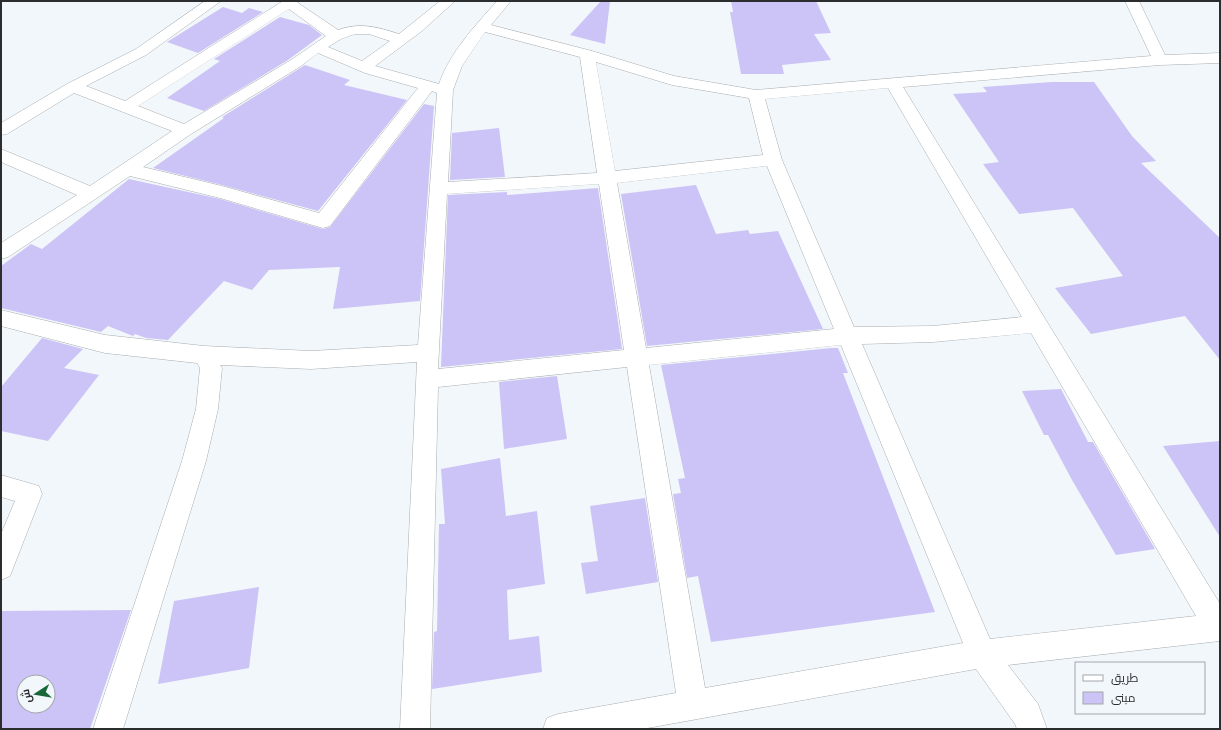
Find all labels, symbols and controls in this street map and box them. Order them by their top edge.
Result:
legend [1075,662,1205,714]
text: طريق [1111,672,1139,685]
north arrow [16,674,56,714]
text: ش [20,688,35,704]
text: مبنى [1111,692,1136,705]

